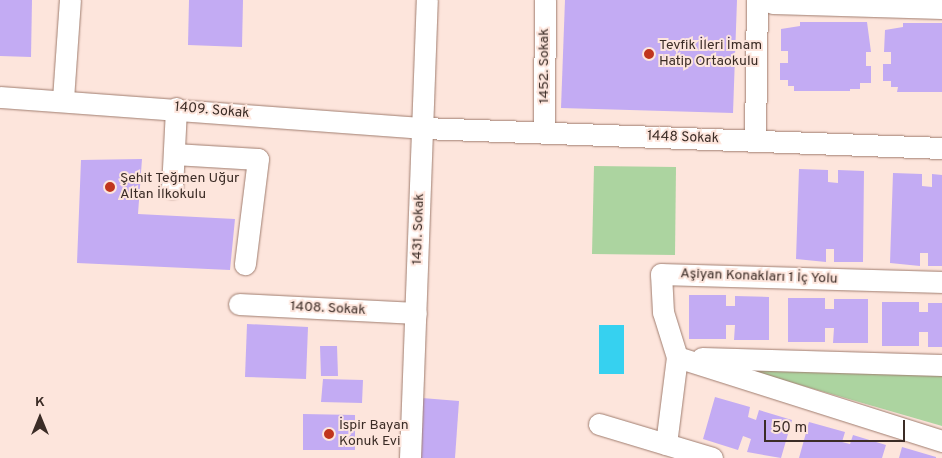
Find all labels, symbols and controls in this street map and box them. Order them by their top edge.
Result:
street label: 1452. Sokak [537,28,553,104]
place label: Tevfik İleri İmam Hatip Ortaokulu [659,38,762,70]
marker: Tevfik İleri İmam Hatip Ortaokulu [643,48,655,60]
street label: 1409. Sokak [174,99,250,123]
street label: 1448 Sokak [647,128,719,148]
place label: Şehit Teğmen Uğur Altan İlkokulu [120,171,240,203]
marker: Şehit Teğmen Uğur Altan İlkokulu [104,181,116,193]
street label: 1431. Sokak [409,193,429,265]
street label: Aşiyan Konakları 1 İç Yolu [680,266,838,288]
street label: 1408. Sokak [290,299,366,319]
north arrow [15,393,65,443]
text: K [35,394,45,411]
scale bar [767,410,908,442]
place label: İspir Bayan Konuk Evi [339,418,409,451]
text: 50 m [772,419,807,438]
marker: İspir Bayan Konuk Evi [323,428,335,440]

